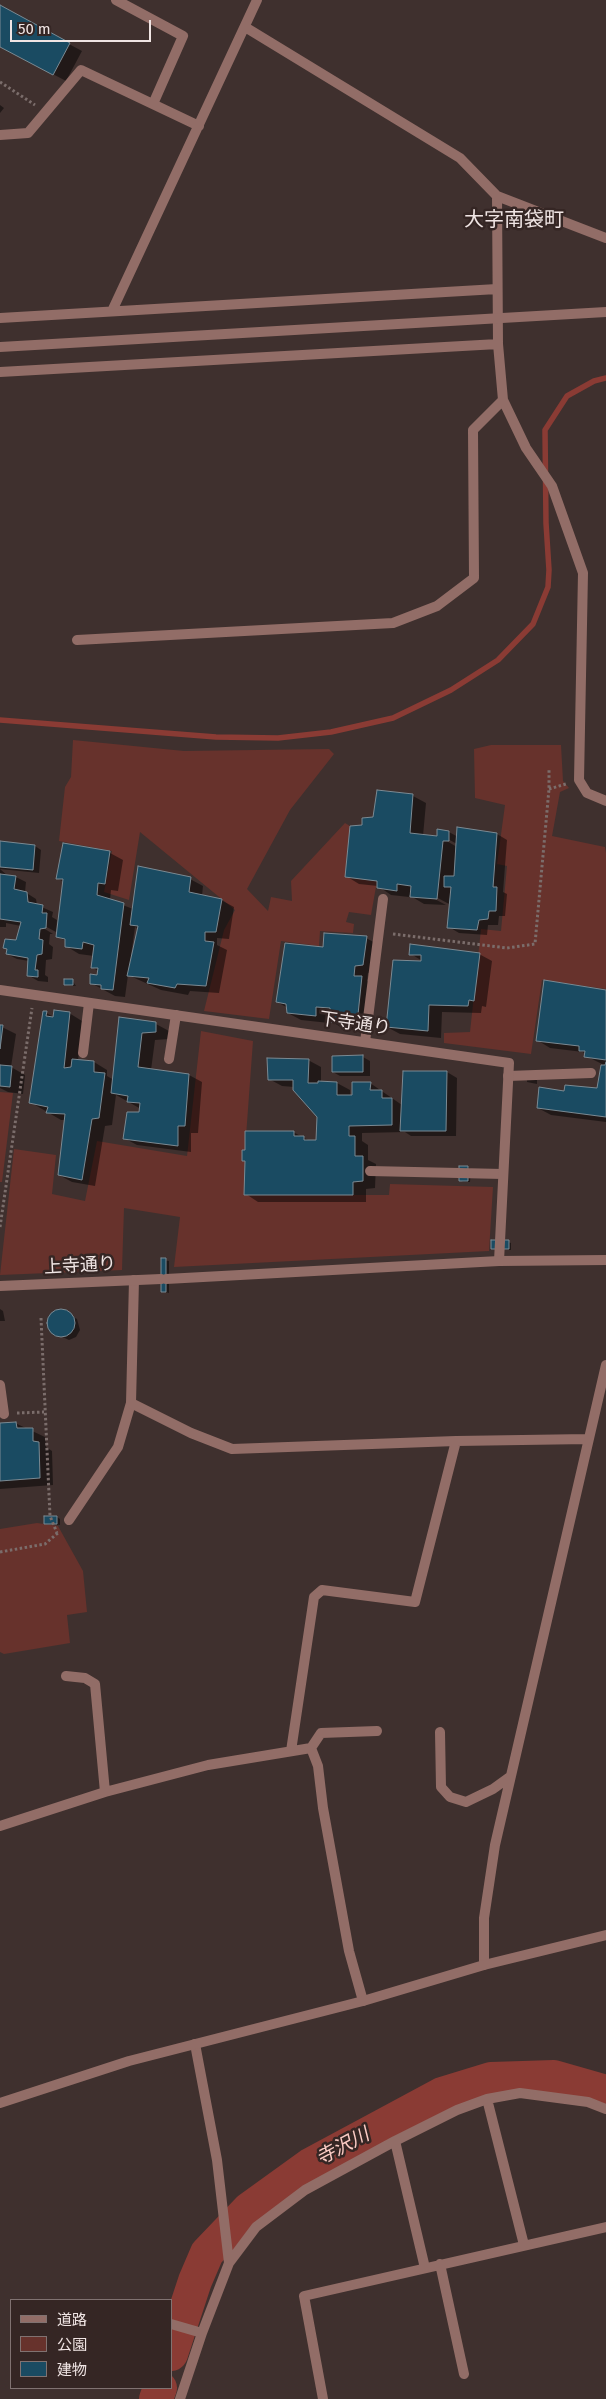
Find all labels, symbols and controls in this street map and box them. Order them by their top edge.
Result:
scale bar [12,10,154,42]
text: 50 m [18,20,51,38]
district label: 大字南袋町 [464,208,564,232]
street label: 下寺通り [318,1008,392,1040]
street label: 上寺通り [43,1253,117,1279]
water label: 寺沢川 [312,2124,374,2170]
legend [10,2299,172,2389]
text: 道路 [57,2311,87,2329]
text: 公園 [57,2336,87,2354]
text: 建物 [57,2361,87,2379]

